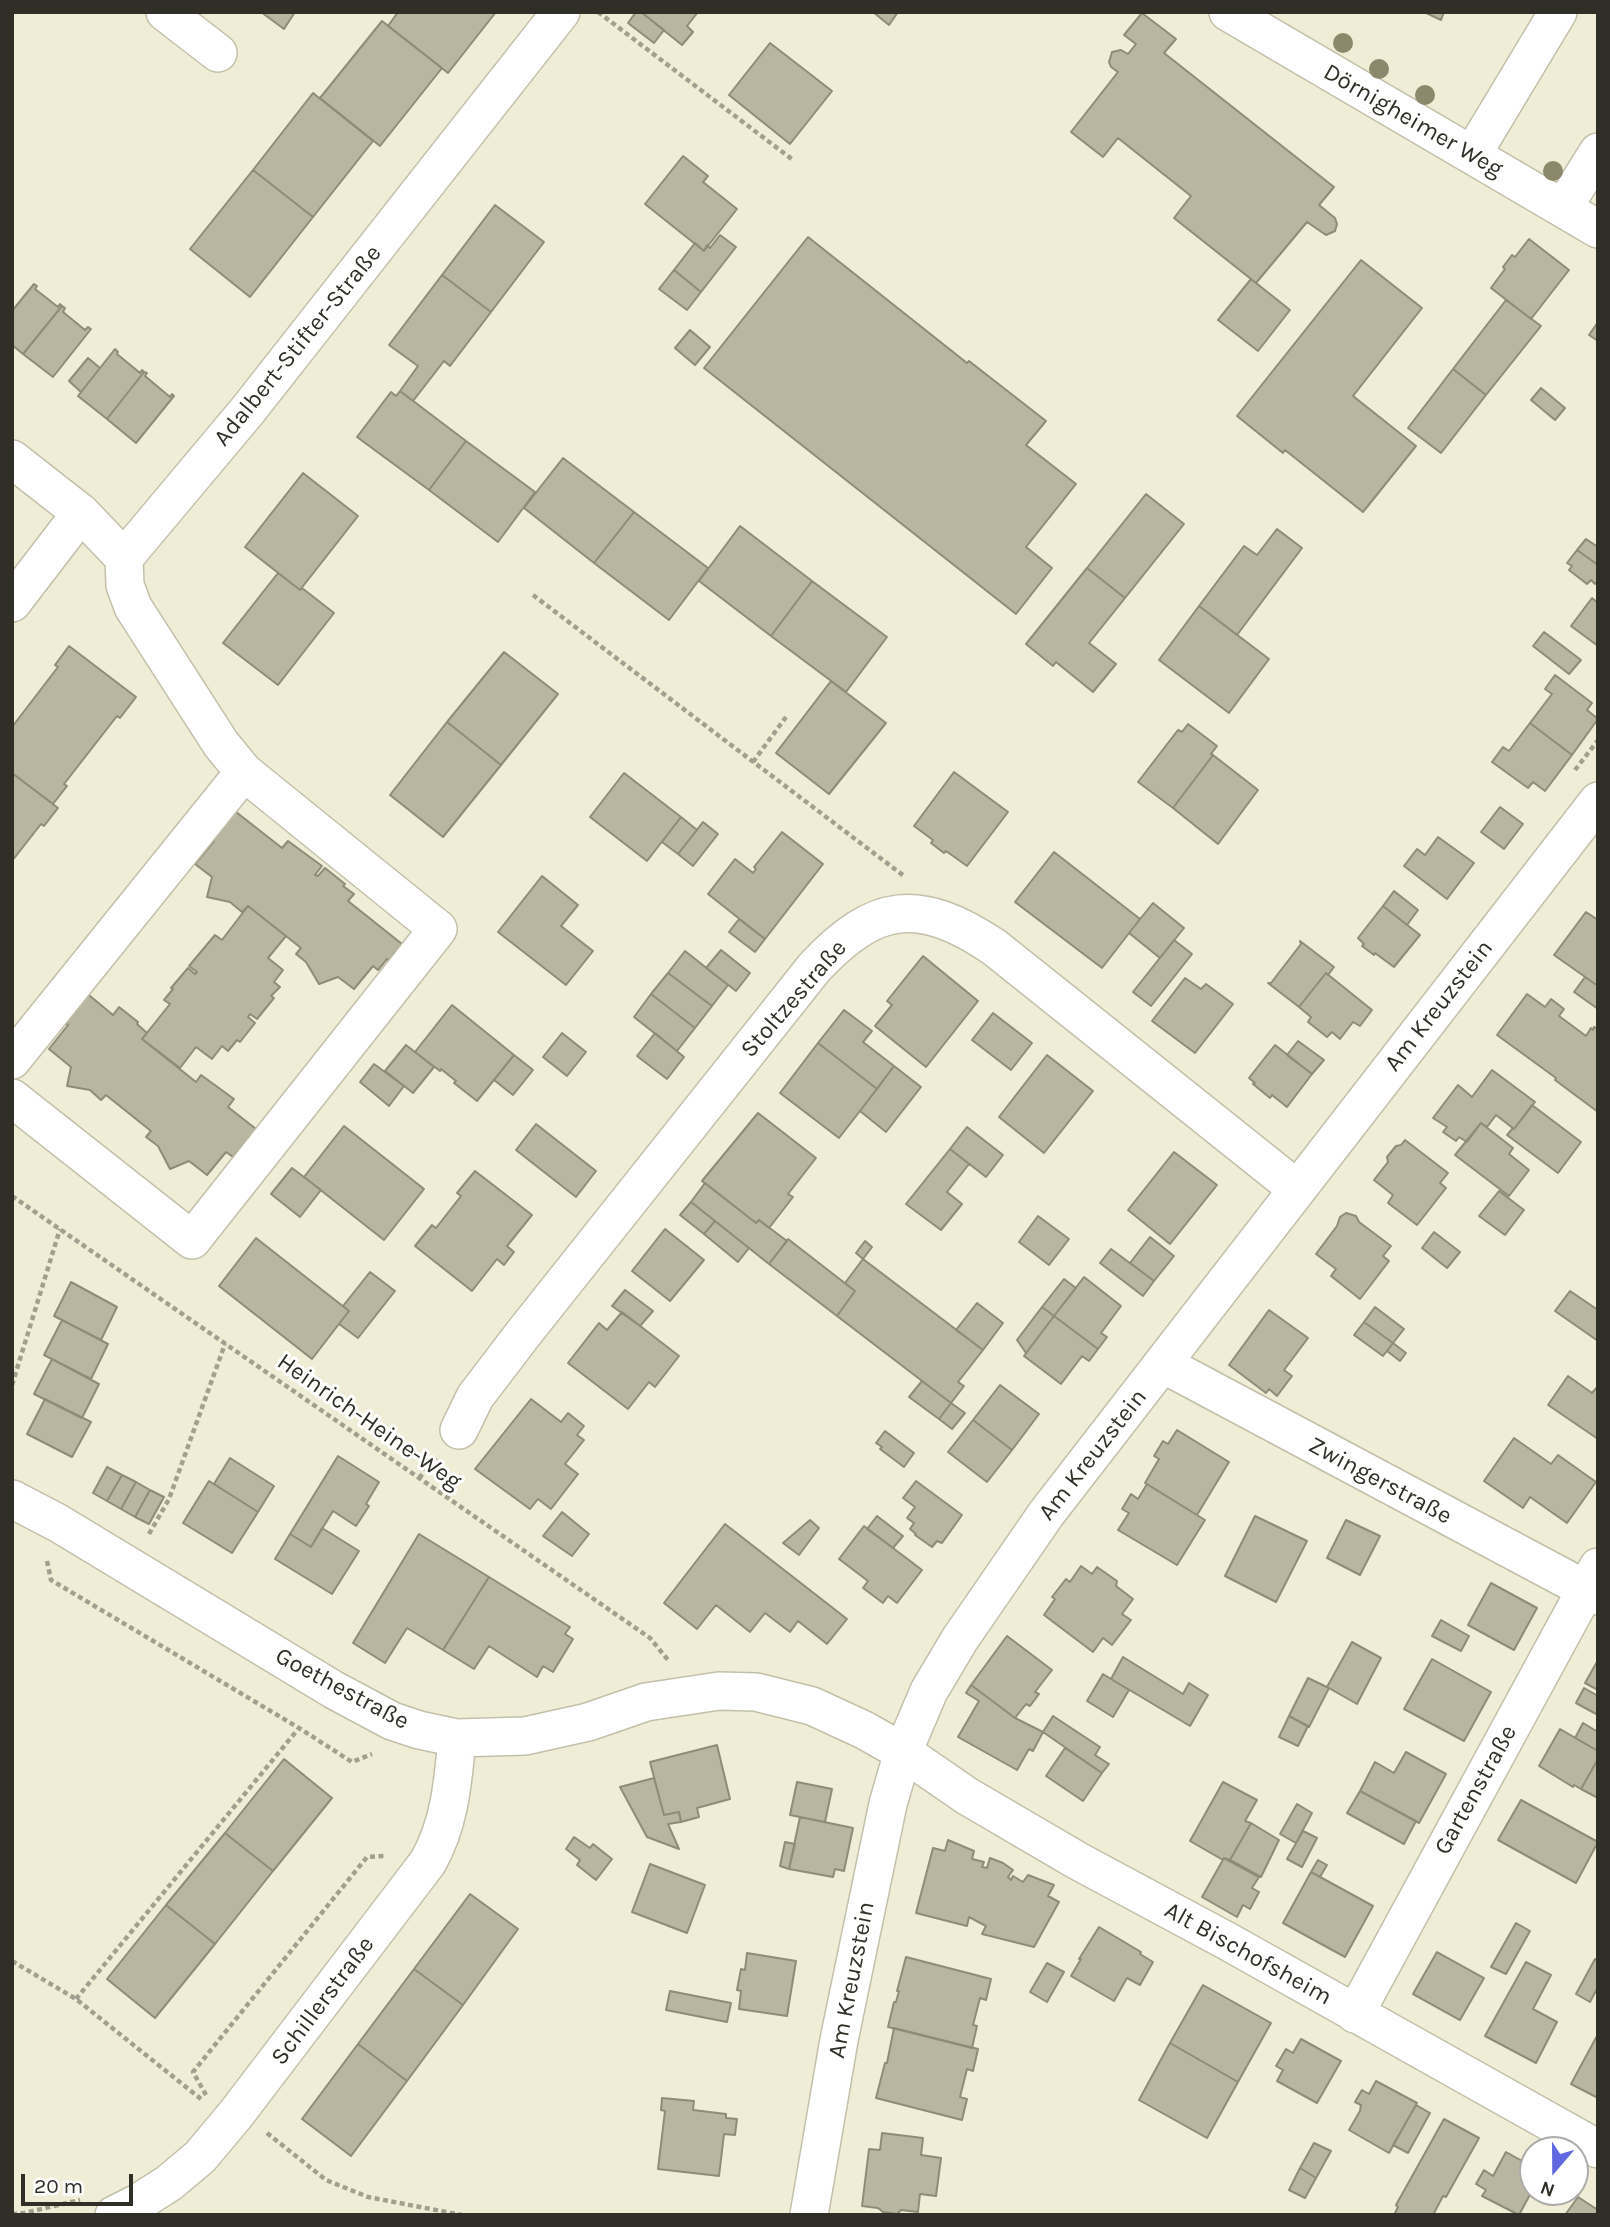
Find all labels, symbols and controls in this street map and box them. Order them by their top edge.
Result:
street label: Dörnigheimer Weg [1318,58,1508,184]
street label: Adalbert-Stifter-Straße [208,240,388,452]
street label: Stoltzestraße [735,934,853,1064]
street label: Am Kreuzstein [1379,934,1499,1078]
street label: Heinrich-Heine-Weg [271,1348,467,1496]
street label: Am Kreuzstein [1033,1383,1153,1527]
street label: Zwingerstraße [1303,1431,1457,1531]
street label: Goethestraße [270,1642,414,1736]
street label: Gartenstraße [1429,1720,1523,1860]
street label: Alt Bischofsheim [1159,1896,1337,2012]
street label: Am Kreuzstein [823,1899,881,2061]
street label: Schillerstraße [265,1931,381,2071]
north arrow [1519,2136,1589,2206]
scale bar [24,2160,136,2204]
text: 20 m [34,2174,83,2198]
text: N [1537,2176,1558,2202]

